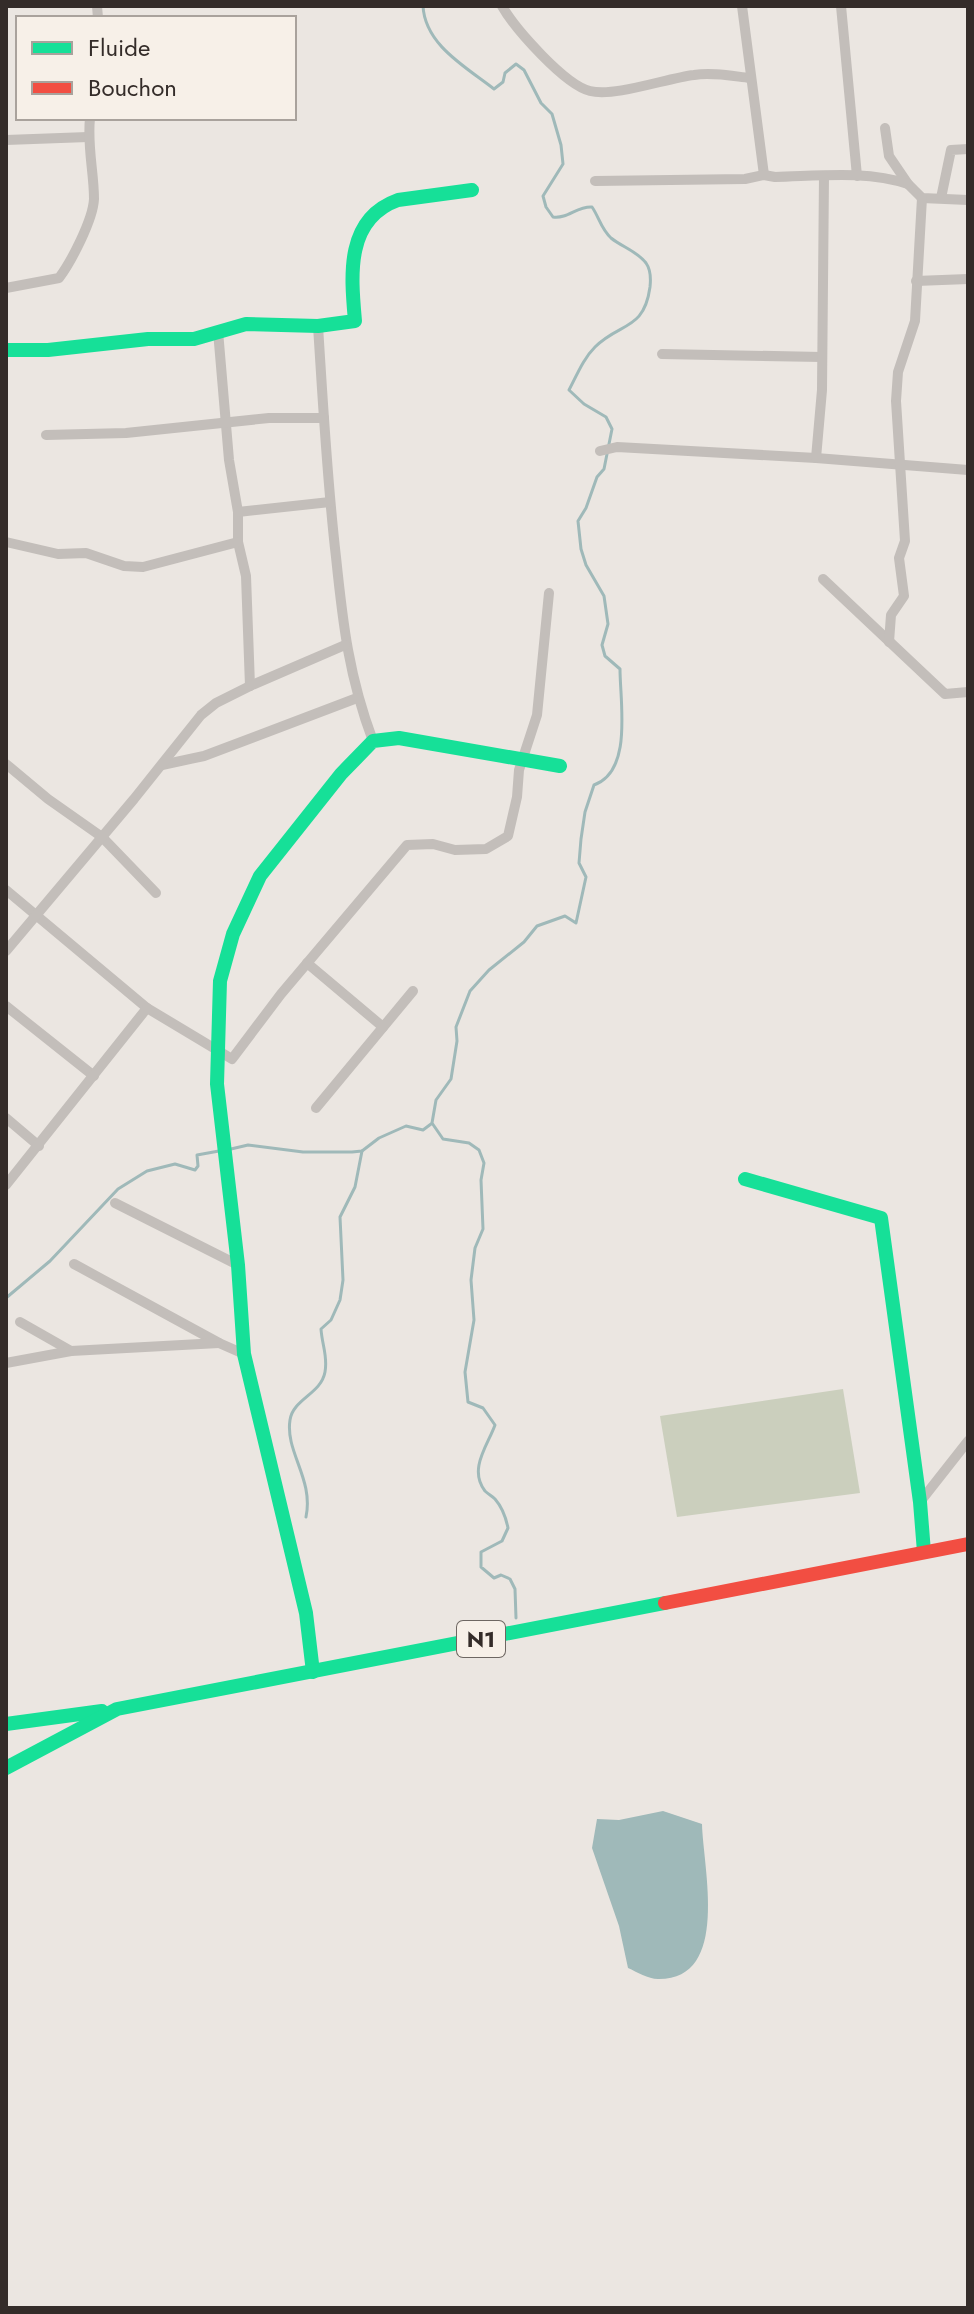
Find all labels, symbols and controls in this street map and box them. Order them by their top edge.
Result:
legend [16,16,296,120]
text: Fluide [88,30,150,65]
text: Bouchon [88,70,177,105]
road number: N1 [457,1621,505,1657]

